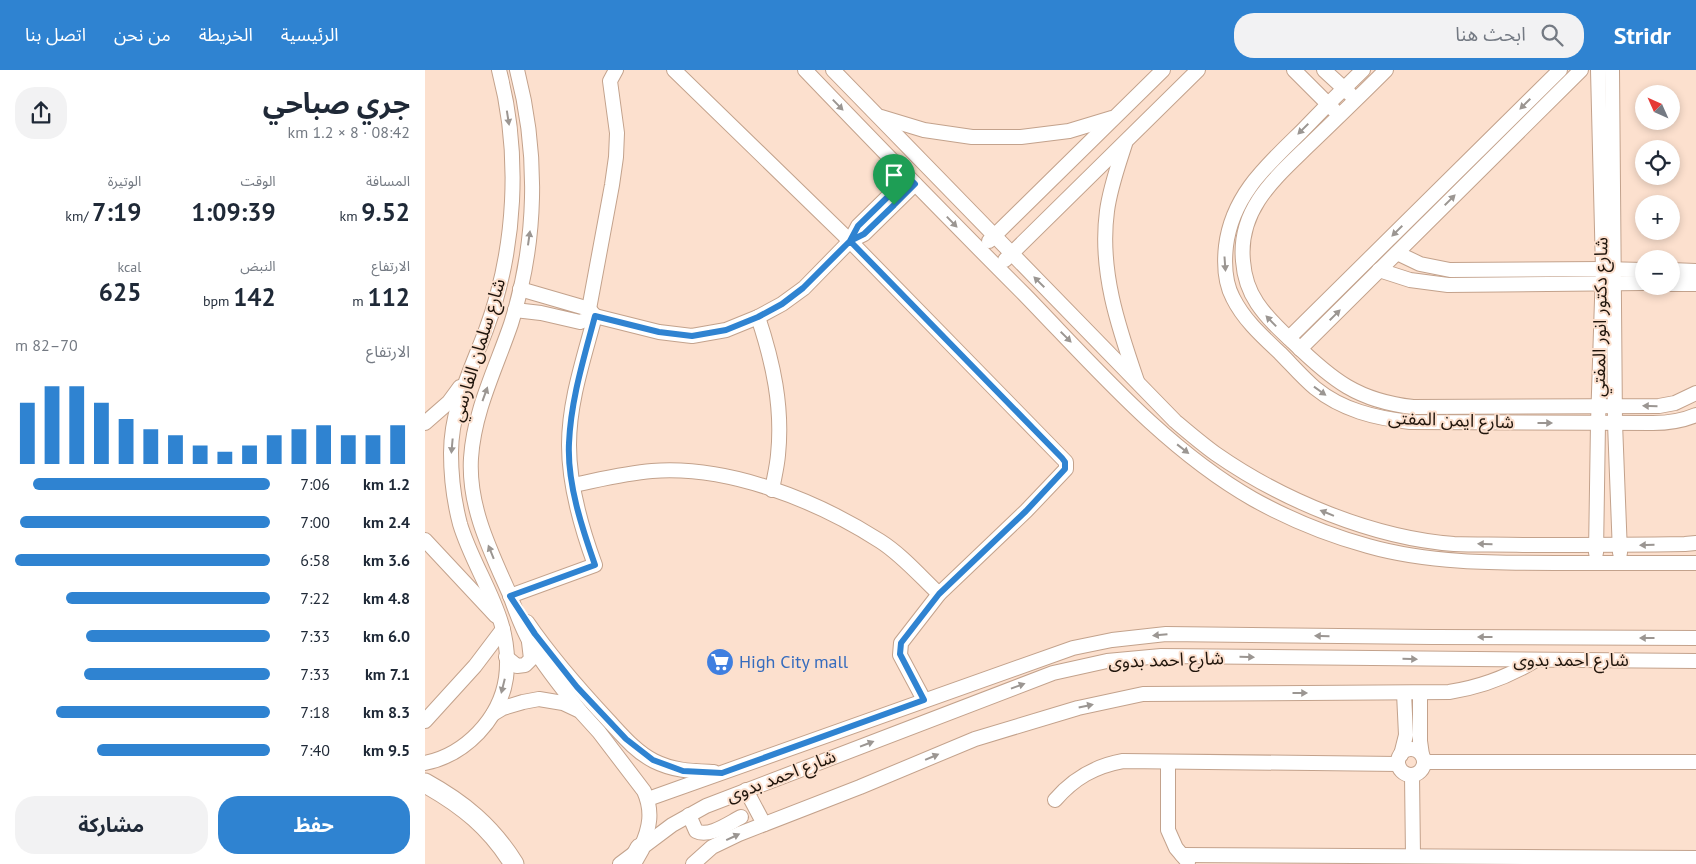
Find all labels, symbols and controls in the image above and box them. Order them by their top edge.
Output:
search box [1234,13,1584,58]
text: Stridr [1614,20,1671,51]
icon: search [1538,21,1566,49]
text: ابحث هنا [1455,22,1526,46]
text: اتصل بنا [25,23,86,46]
text: من نحن [114,23,171,46]
text: الخريطة [199,23,253,46]
text: الرئيسية [281,23,339,46]
text: جري صباحي [263,84,410,121]
north arrow [1635,85,1680,130]
map controls [1635,85,1680,295]
button: share [15,87,67,139]
one-way arrow [1520,98,1532,110]
one-way arrow [832,99,844,111]
one-way arrow [505,110,513,126]
text: 08:42 · 8 × 1.2 km [288,122,410,142]
one-way arrow [1297,123,1309,135]
button: locate [1635,140,1680,185]
pin [873,154,915,205]
icon: arrive [880,161,908,189]
text: الوتيرة [108,172,141,190]
text: الوقت [241,172,276,190]
text: المسافة [366,172,410,190]
one-way arrow [1444,194,1456,206]
button: + [1635,195,1680,240]
text: 7:19 [92,196,141,228]
text: 1:09:39 [191,196,276,228]
text: 9.52 [361,196,410,228]
text: /km [65,207,92,225]
text: km [339,207,361,225]
one-way arrow [946,215,958,227]
one-way arrow [1392,225,1404,237]
one-way arrow [525,230,533,246]
street label: شارع دكتور انور المفتي [1587,237,1615,397]
button: − [1635,250,1680,295]
text: النبض [240,257,276,275]
text: الارتفاع [372,257,410,275]
one-way arrow [1222,257,1230,273]
text: kcal [117,258,141,276]
street label: شارع سلمان الفارسي [445,275,513,425]
text: 625 [99,276,141,308]
one-way arrow [1033,276,1045,288]
text: 142 [233,281,276,313]
text: 112 [367,281,410,313]
text: bpm [203,292,233,310]
text: m [352,292,367,310]
one-way arrow [1328,309,1340,321]
one-way arrow [1265,315,1277,327]
one-way arrow [1060,331,1072,343]
text: 70–82 m [15,335,78,355]
text: الارتفاع [366,341,410,361]
one-way arrow [1313,385,1326,396]
one-way arrow [481,386,489,401]
one-way arrow [1642,402,1658,410]
street label: شارع ايمن المفتى [1387,406,1514,436]
one-way arrow [1537,419,1553,427]
one-way arrow [448,439,456,455]
one-way arrow [1176,444,1189,455]
text: 7:06 [300,474,330,494]
text: 1.2 km [363,474,410,494]
one-way arrow [1319,508,1334,516]
text: 7:00 [300,512,330,532]
text: 2.4 km [363,512,410,532]
one-way arrow [1477,540,1493,548]
one-way arrow [1639,541,1655,549]
one-way arrow [487,544,495,559]
text: 6:58 [300,550,330,570]
text: 3.6 km [363,550,410,570]
text: 7:22 [300,588,330,608]
text: 4.8 km [363,588,410,608]
text: 7:33 [300,626,330,646]
text: 6.0 km [363,626,410,646]
one-way arrow [1152,631,1168,639]
one-way arrow [1314,632,1330,640]
one-way arrow [1477,633,1493,641]
one-way arrow [1639,634,1655,642]
street label: شارع احمد بدوى [1108,646,1224,676]
supermarket icon: High City mall [705,647,735,677]
street label: شارع احمد بدوى [1513,648,1629,674]
place label: High City mall [739,650,849,673]
one-way arrow [1239,653,1255,661]
one-way arrow [1402,655,1418,663]
text: 7:33 [300,664,330,684]
text: 7.1 km [365,664,410,684]
one-way arrow [499,679,507,694]
one-way arrow [1011,682,1026,689]
one-way arrow [1292,689,1308,697]
text: 7:18 [300,702,330,722]
text: 8.3 km [363,702,410,722]
one-way arrow [1079,702,1094,710]
text: 7:40 [300,740,330,760]
text: 9.5 km [363,740,410,760]
one-way arrow [859,740,874,747]
street label: شارع احمد بدوى [723,744,840,810]
one-way arrow [925,753,939,761]
button: مشاركة [15,796,208,854]
button: حفظ [218,796,410,854]
one-way arrow [726,833,740,841]

